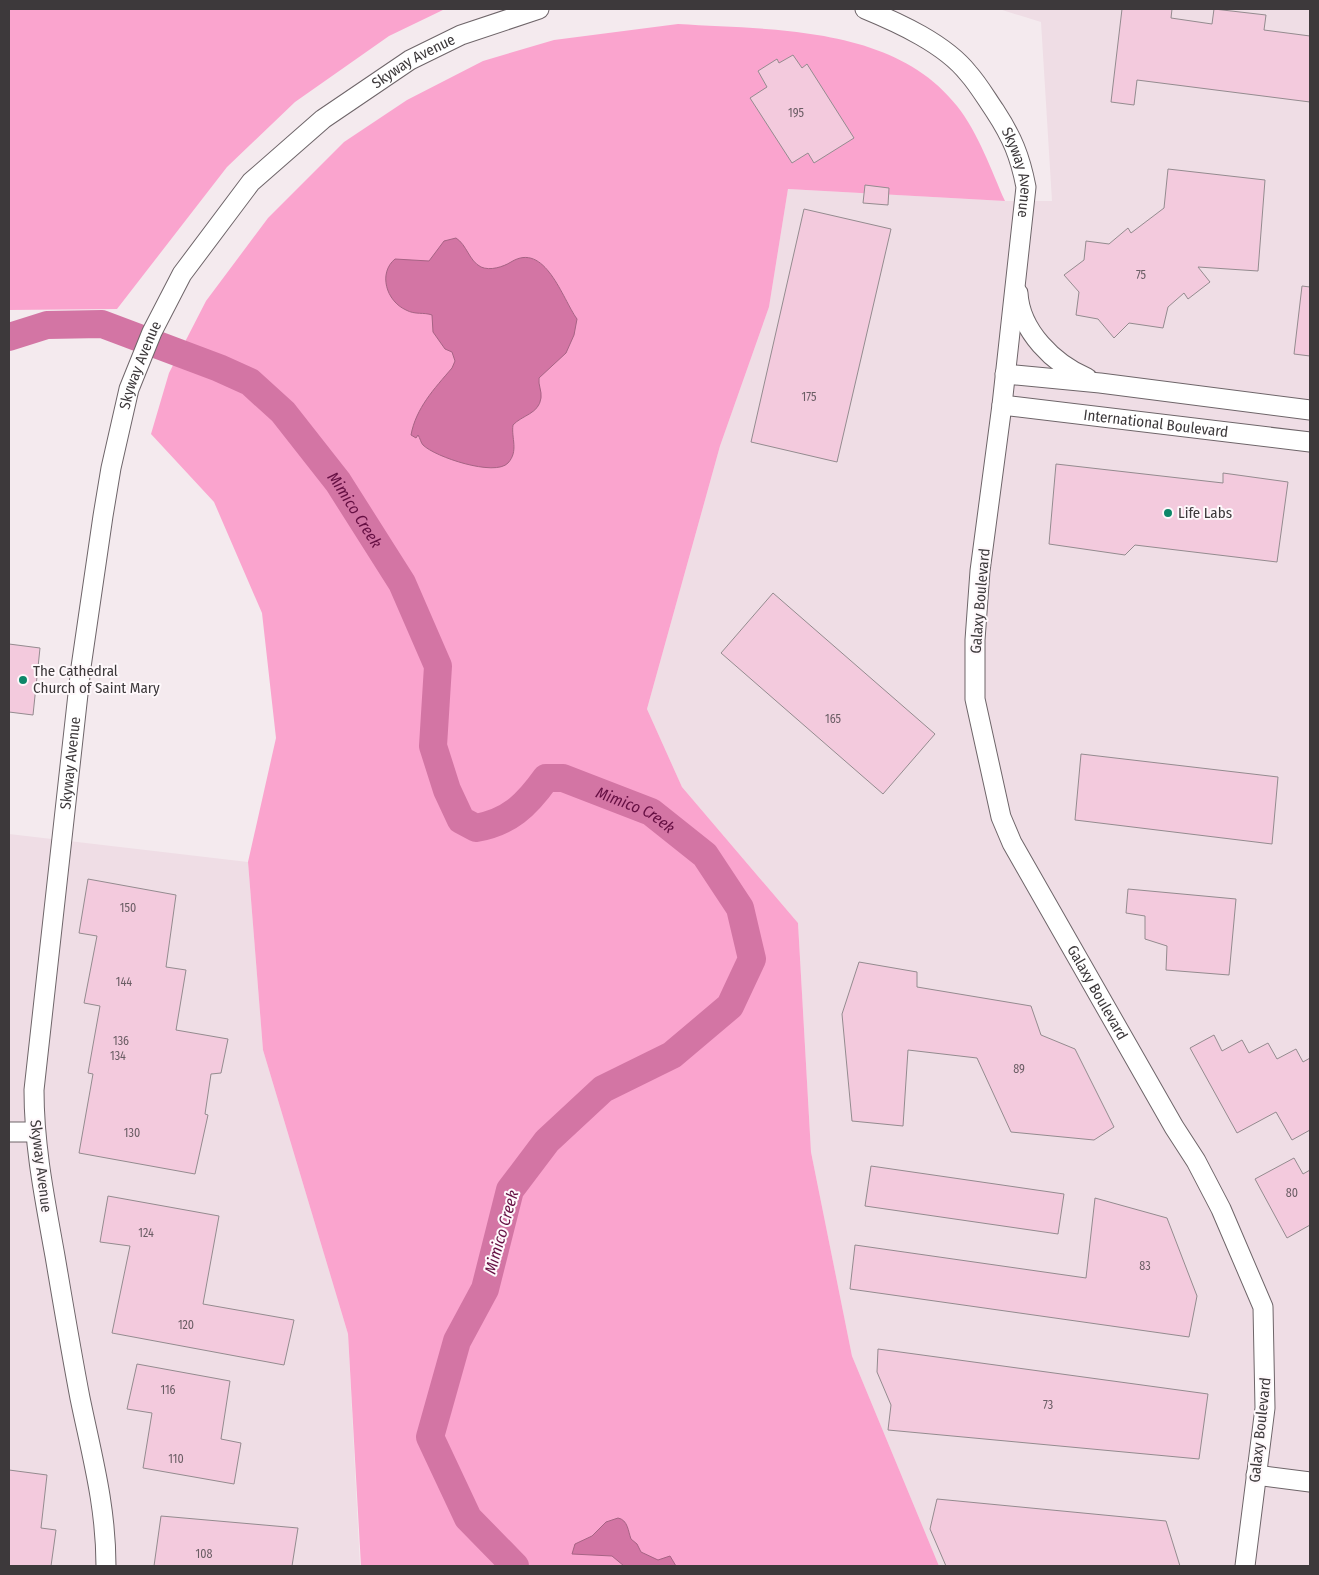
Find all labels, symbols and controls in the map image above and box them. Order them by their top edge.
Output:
street label: Skyway Avenue [368,30,458,92]
house number: 195 [788,106,804,120]
street label: Skyway Avenue [998,124,1035,219]
house number: 75 [1136,268,1147,282]
street label: Skyway Avenue [116,318,165,411]
house number: 175 [802,390,817,404]
street label: International Boulevard [1083,406,1229,441]
water label: Mimico Creek [324,468,386,551]
place label: Life Labs [1178,504,1232,522]
marker: Life Labs [1162,507,1174,519]
street label: Galaxy Boulevard [966,548,994,654]
place label: The Cathedral Church of Saint Mary [33,662,160,697]
marker: The Cathedral Church of Saint Mary [17,674,29,686]
house number: 165 [825,712,842,726]
street label: Skyway Avenue [56,716,84,810]
water label: Mimico Creek [593,783,679,837]
house number: 150 [120,901,136,915]
street label: Galaxy Boulevard [1063,942,1131,1043]
house number: 144 [116,975,132,989]
house number: 136 [113,1034,129,1048]
house number: 134 [110,1049,126,1063]
house number: 89 [1013,1062,1025,1076]
street label: Skyway Avenue [26,1119,56,1213]
house number: 130 [124,1126,140,1140]
house number: 80 [1286,1186,1298,1200]
water label: Mimico Creek [480,1188,523,1276]
house number: 124 [138,1226,154,1240]
house number: 83 [1139,1259,1151,1273]
house number: 120 [178,1318,194,1332]
street label: Galaxy Boulevard [1246,1377,1274,1483]
house number: 116 [160,1383,176,1397]
house number: 73 [1043,1398,1053,1412]
house number: 110 [168,1452,184,1466]
house number: 108 [196,1547,212,1561]

